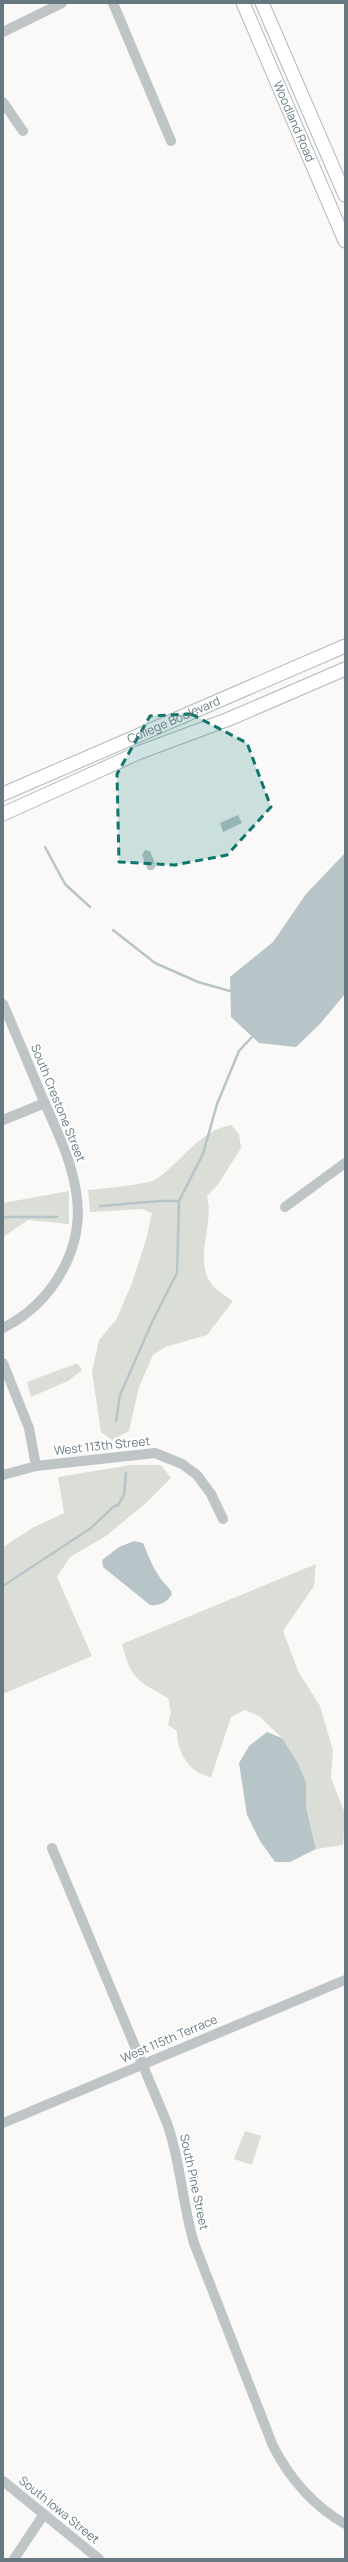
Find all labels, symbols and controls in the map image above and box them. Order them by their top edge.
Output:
street label: Woodland Road [269,78,319,164]
street label: College Boulevard [124,692,223,747]
street label: South Crestone Street [27,1041,90,1164]
street label: West 113th Street [53,1432,151,1459]
street label: West 115th Terrace [118,2011,220,2067]
street label: South Pine Street [176,2132,213,2232]
street label: South Iowa Street [16,2472,103,2547]

